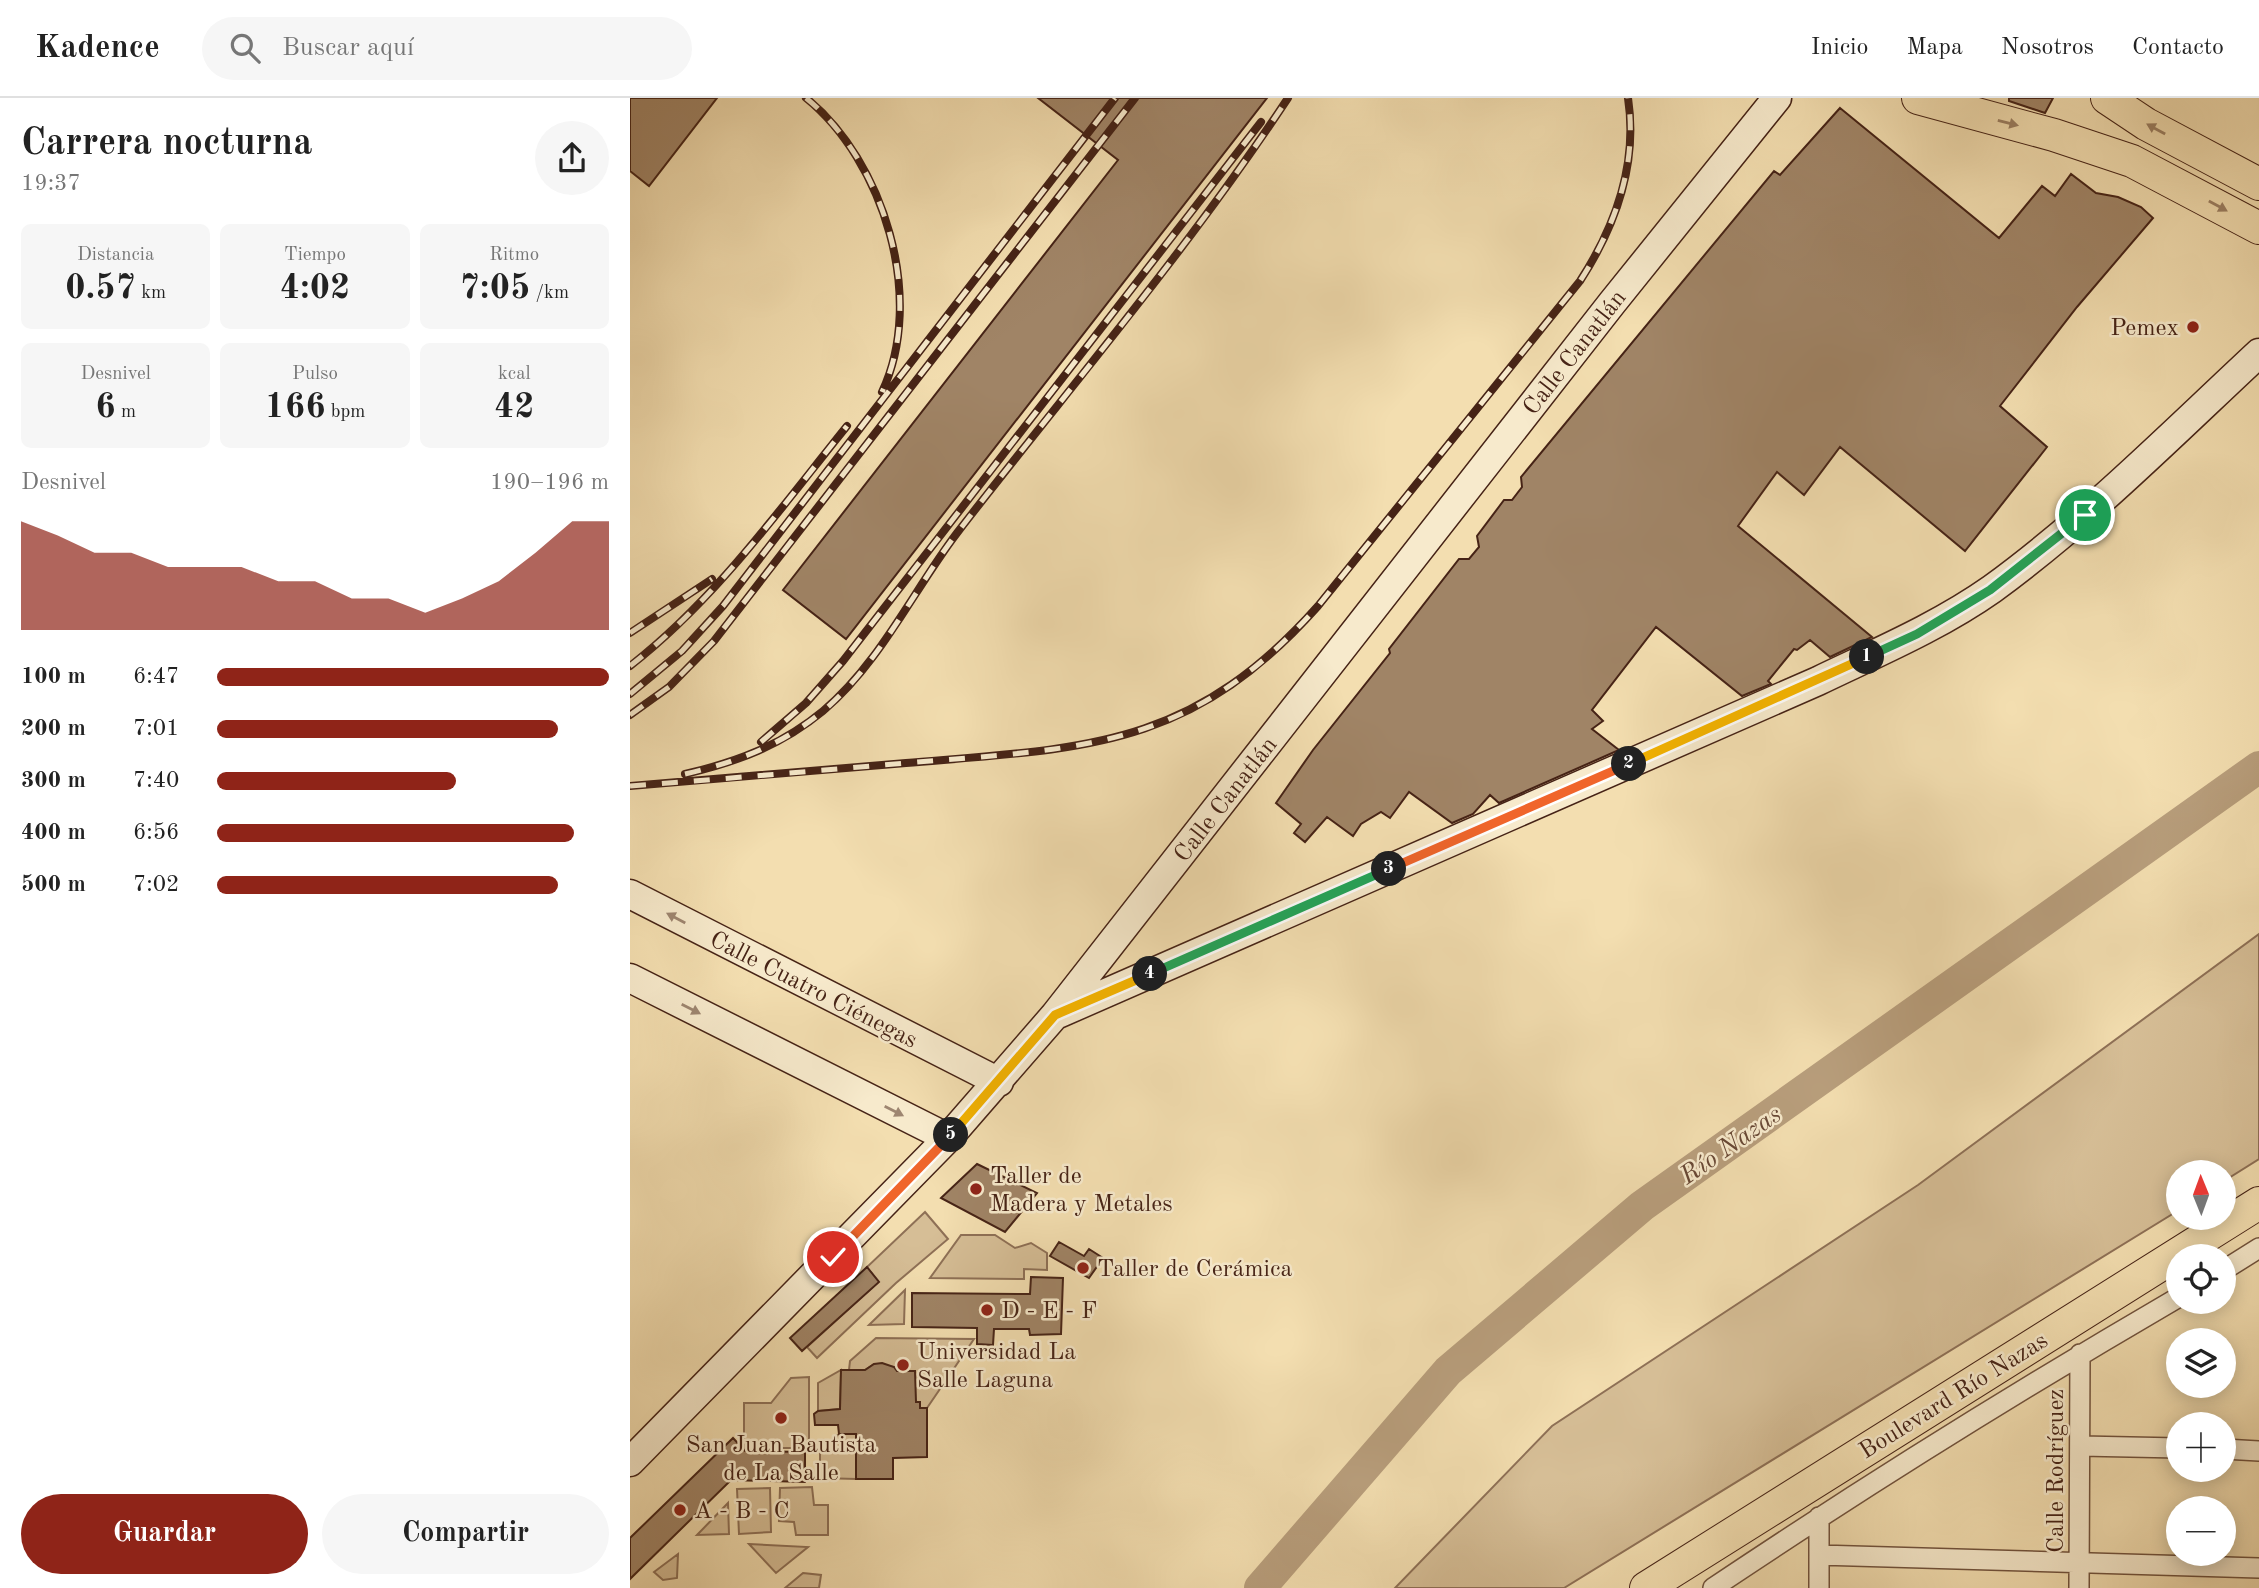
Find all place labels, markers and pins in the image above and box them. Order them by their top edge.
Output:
place label: Pemex [2110,317,2179,341]
marker: Pemex [2185,319,2201,335]
pin [2055,485,2115,545]
pin: 1 [1850,640,1884,674]
pin: 2 [1612,746,1646,782]
pin: 3 [1372,852,1406,886]
pin: 4 [1133,956,1168,992]
pin: 5 [934,1118,968,1152]
place label: Taller de Madera y Metales [990,1165,1173,1217]
marker: Taller de Madera y Metales [968,1181,984,1197]
pin [803,1227,863,1287]
place label: Taller de Cerámica [1097,1258,1292,1282]
marker: Taller de Cerámica [1075,1260,1091,1276]
place label: D - E - F [1001,1300,1097,1324]
marker: D - E - F [979,1302,995,1318]
place label: Universidad La Salle Laguna [917,1341,1076,1393]
marker: Universidad La Salle Laguna [895,1357,911,1373]
marker: San Juan Bautista de La Salle [773,1410,789,1426]
place label: San Juan Bautista de La Salle [686,1434,876,1486]
place label: A - B - C [694,1500,790,1524]
marker: A - B - C [672,1502,688,1518]

